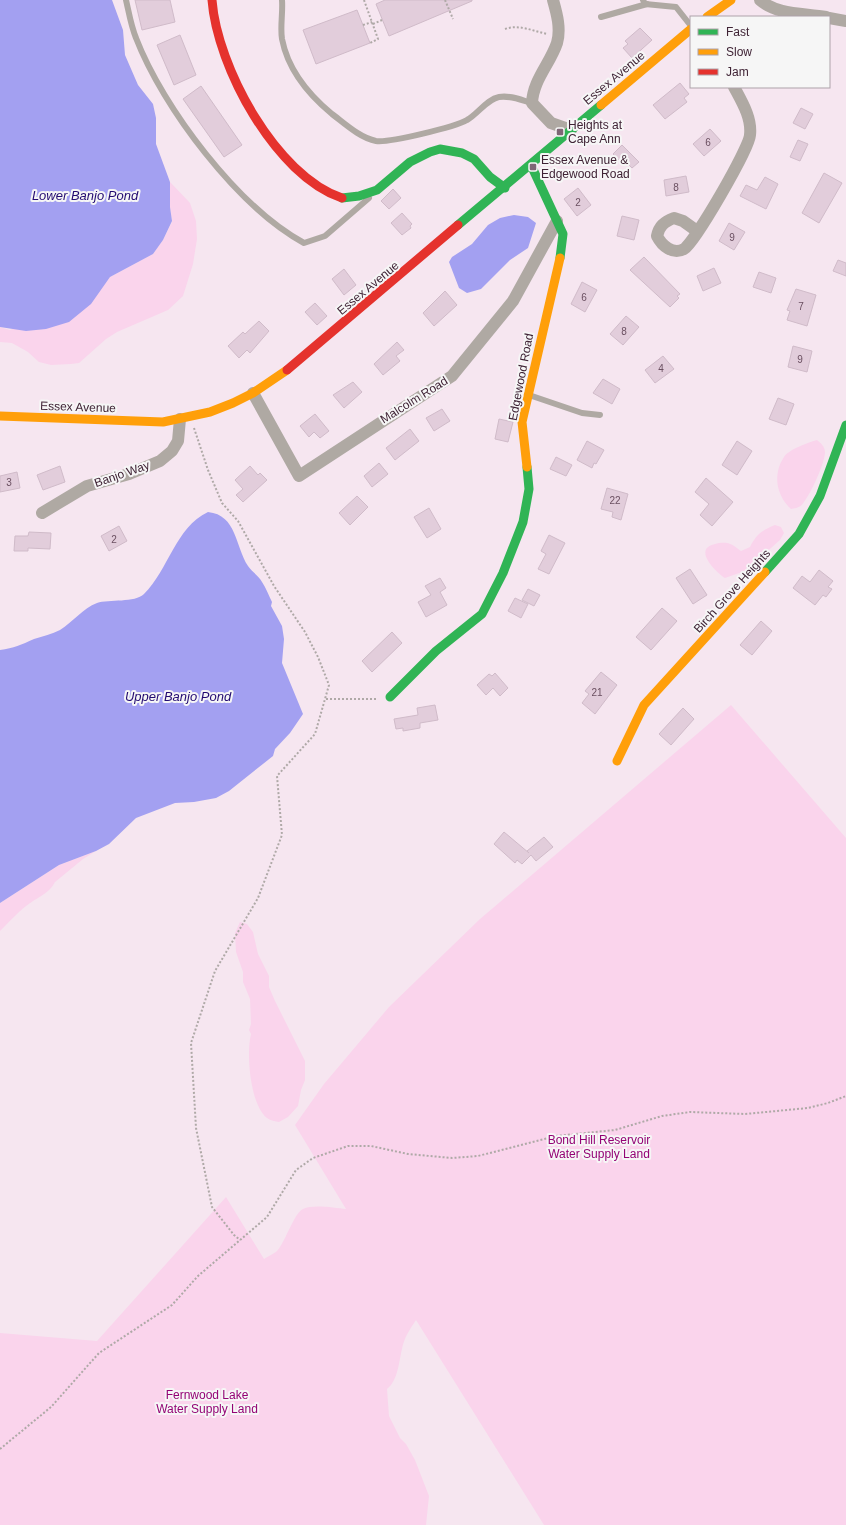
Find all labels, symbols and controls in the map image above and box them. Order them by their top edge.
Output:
legend [690,16,830,88]
text: Fast [726,25,750,39]
text: Slow [726,45,752,59]
street label: Essex Avenue [580,48,648,108]
text: Jam [726,65,749,79]
place label: Heights at Cape Ann [568,118,623,146]
marker: Heights at Cape Ann [555,127,565,137]
house number: 6 [705,137,711,148]
place label: Essex Avenue & Edgewood Road [541,153,630,181]
marker: Essex Avenue & Edgewood Road [528,162,538,172]
house number: 8 [673,182,679,193]
water label: Lower Banjo Pond [32,188,139,203]
house number: 2 [575,197,581,208]
house number: 9 [729,232,735,243]
street label: Essex Avenue [334,258,402,318]
house number: 6 [581,292,587,303]
house number: 7 [798,301,804,312]
house number: 8 [621,326,627,337]
street label: Edgewood Road [506,332,536,422]
house number: 9 [797,354,803,365]
house number: 4 [658,363,664,374]
street label: Malcolm Road [378,374,450,426]
street label: Essex Avenue [40,399,116,415]
street label: Banjo Way [92,458,152,490]
house number: 3 [6,477,12,488]
house number: 22 [609,495,621,506]
house number: 2 [111,534,117,545]
street label: Birch Grove Heights [691,546,773,636]
house number: 21 [591,687,603,698]
water label: Upper Banjo Pond [125,689,232,704]
park label: Bond Hill Reservoir Water Supply Land [548,1133,650,1161]
park label: Fernwood Lake Water Supply Land [156,1388,258,1416]

